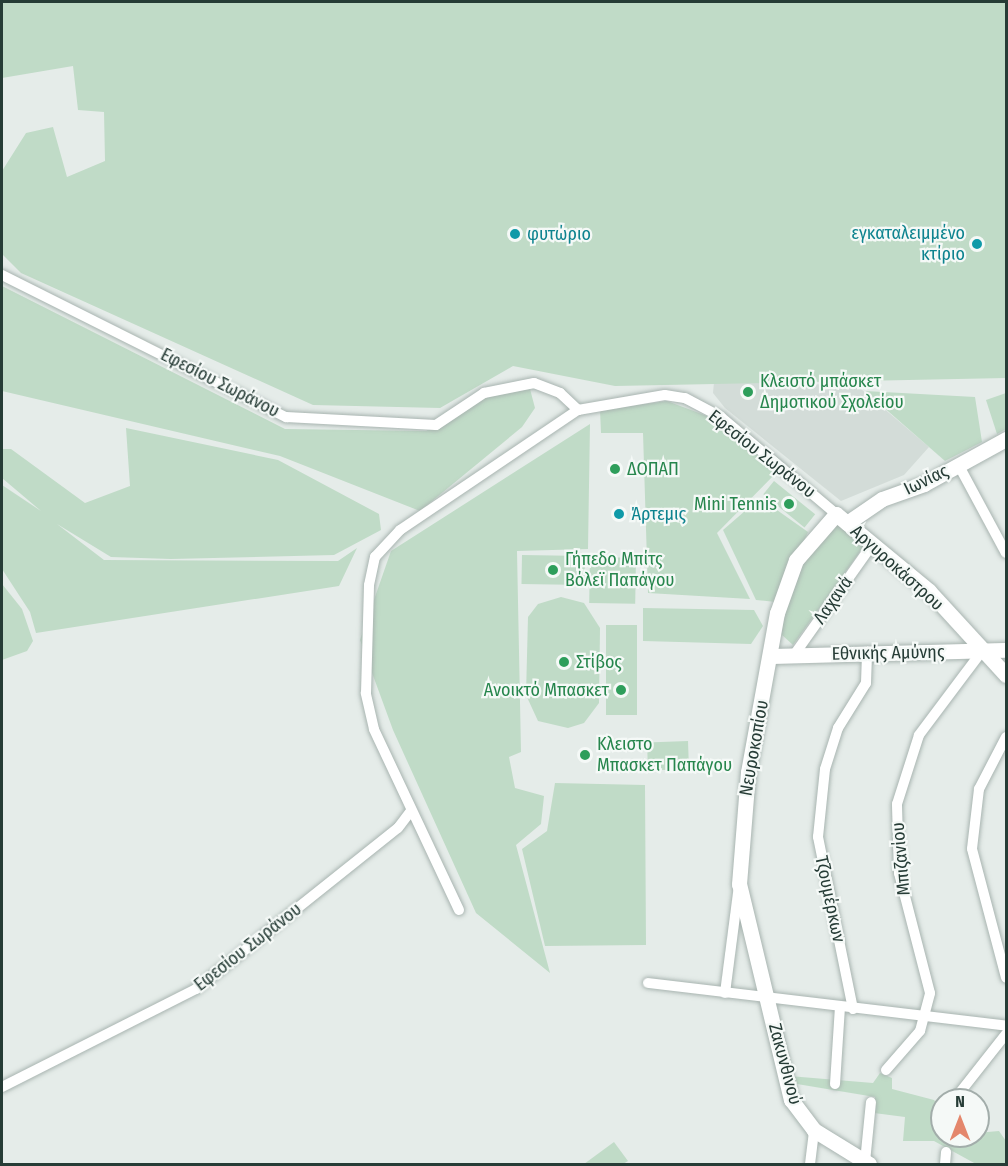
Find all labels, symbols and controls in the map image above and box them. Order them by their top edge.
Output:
place label: φυτώριο [527,223,591,245]
place label: εγκαταλειμμένο κτίριο [851,223,965,266]
marker: φυτώριο [508,227,522,241]
marker: εγκαταλειμμένο κτίριο [970,237,984,251]
street label: Εφεσίου Σωράνου [157,344,283,422]
place label: Κλειστό μπάσκετ Δημοτικού Σχολείου [760,371,904,413]
marker: Κλειστό μπάσκετ Δημοτικού Σχολείου [741,385,755,399]
street label: Εφεσίου Σωράνου [704,405,820,503]
place label: ΔΟΠΑΠ [627,458,679,480]
street label: Ιωνίας [900,460,952,500]
marker: ΔΟΠΑΠ [608,462,622,476]
place label: Mini Tennis [694,493,777,515]
marker: Mini Tennis [782,497,796,511]
place label: Άρτεμις [631,503,686,525]
marker: Άρτεμις [612,507,626,521]
street label: Αργυροκάστρου [846,521,948,615]
place label: Γήπεδο Μπίτς Βόλεϊ Παπάγου [565,549,675,592]
marker: Γήπεδο Μπίτς Βόλεϊ Παπάγου [546,563,560,577]
street label: Λαχανά [809,572,857,628]
street label: Εθνικής Αμύνης [831,641,945,665]
place label: Στίβος [576,651,622,673]
marker: Στίβος [557,655,571,669]
place label: Ανοικτό Μπασκετ [484,679,609,701]
marker: Ανοικτό Μπασκετ [614,683,628,697]
street label: Νευροκοπίου [735,698,773,798]
place label: Κλειστο Μπασκετ Παπάγου [597,734,732,777]
marker: Κλειστο Μπασκετ Παπάγου [578,748,592,762]
street label: Μπιζανίου [887,821,915,897]
street label: Τζουμέρκων [810,854,850,944]
street label: Εφεσίου Σωράνου [190,898,306,996]
street label: Ζακυνθινού [764,1021,806,1107]
north arrow [930,1088,990,1148]
text: N [955,1092,965,1111]

